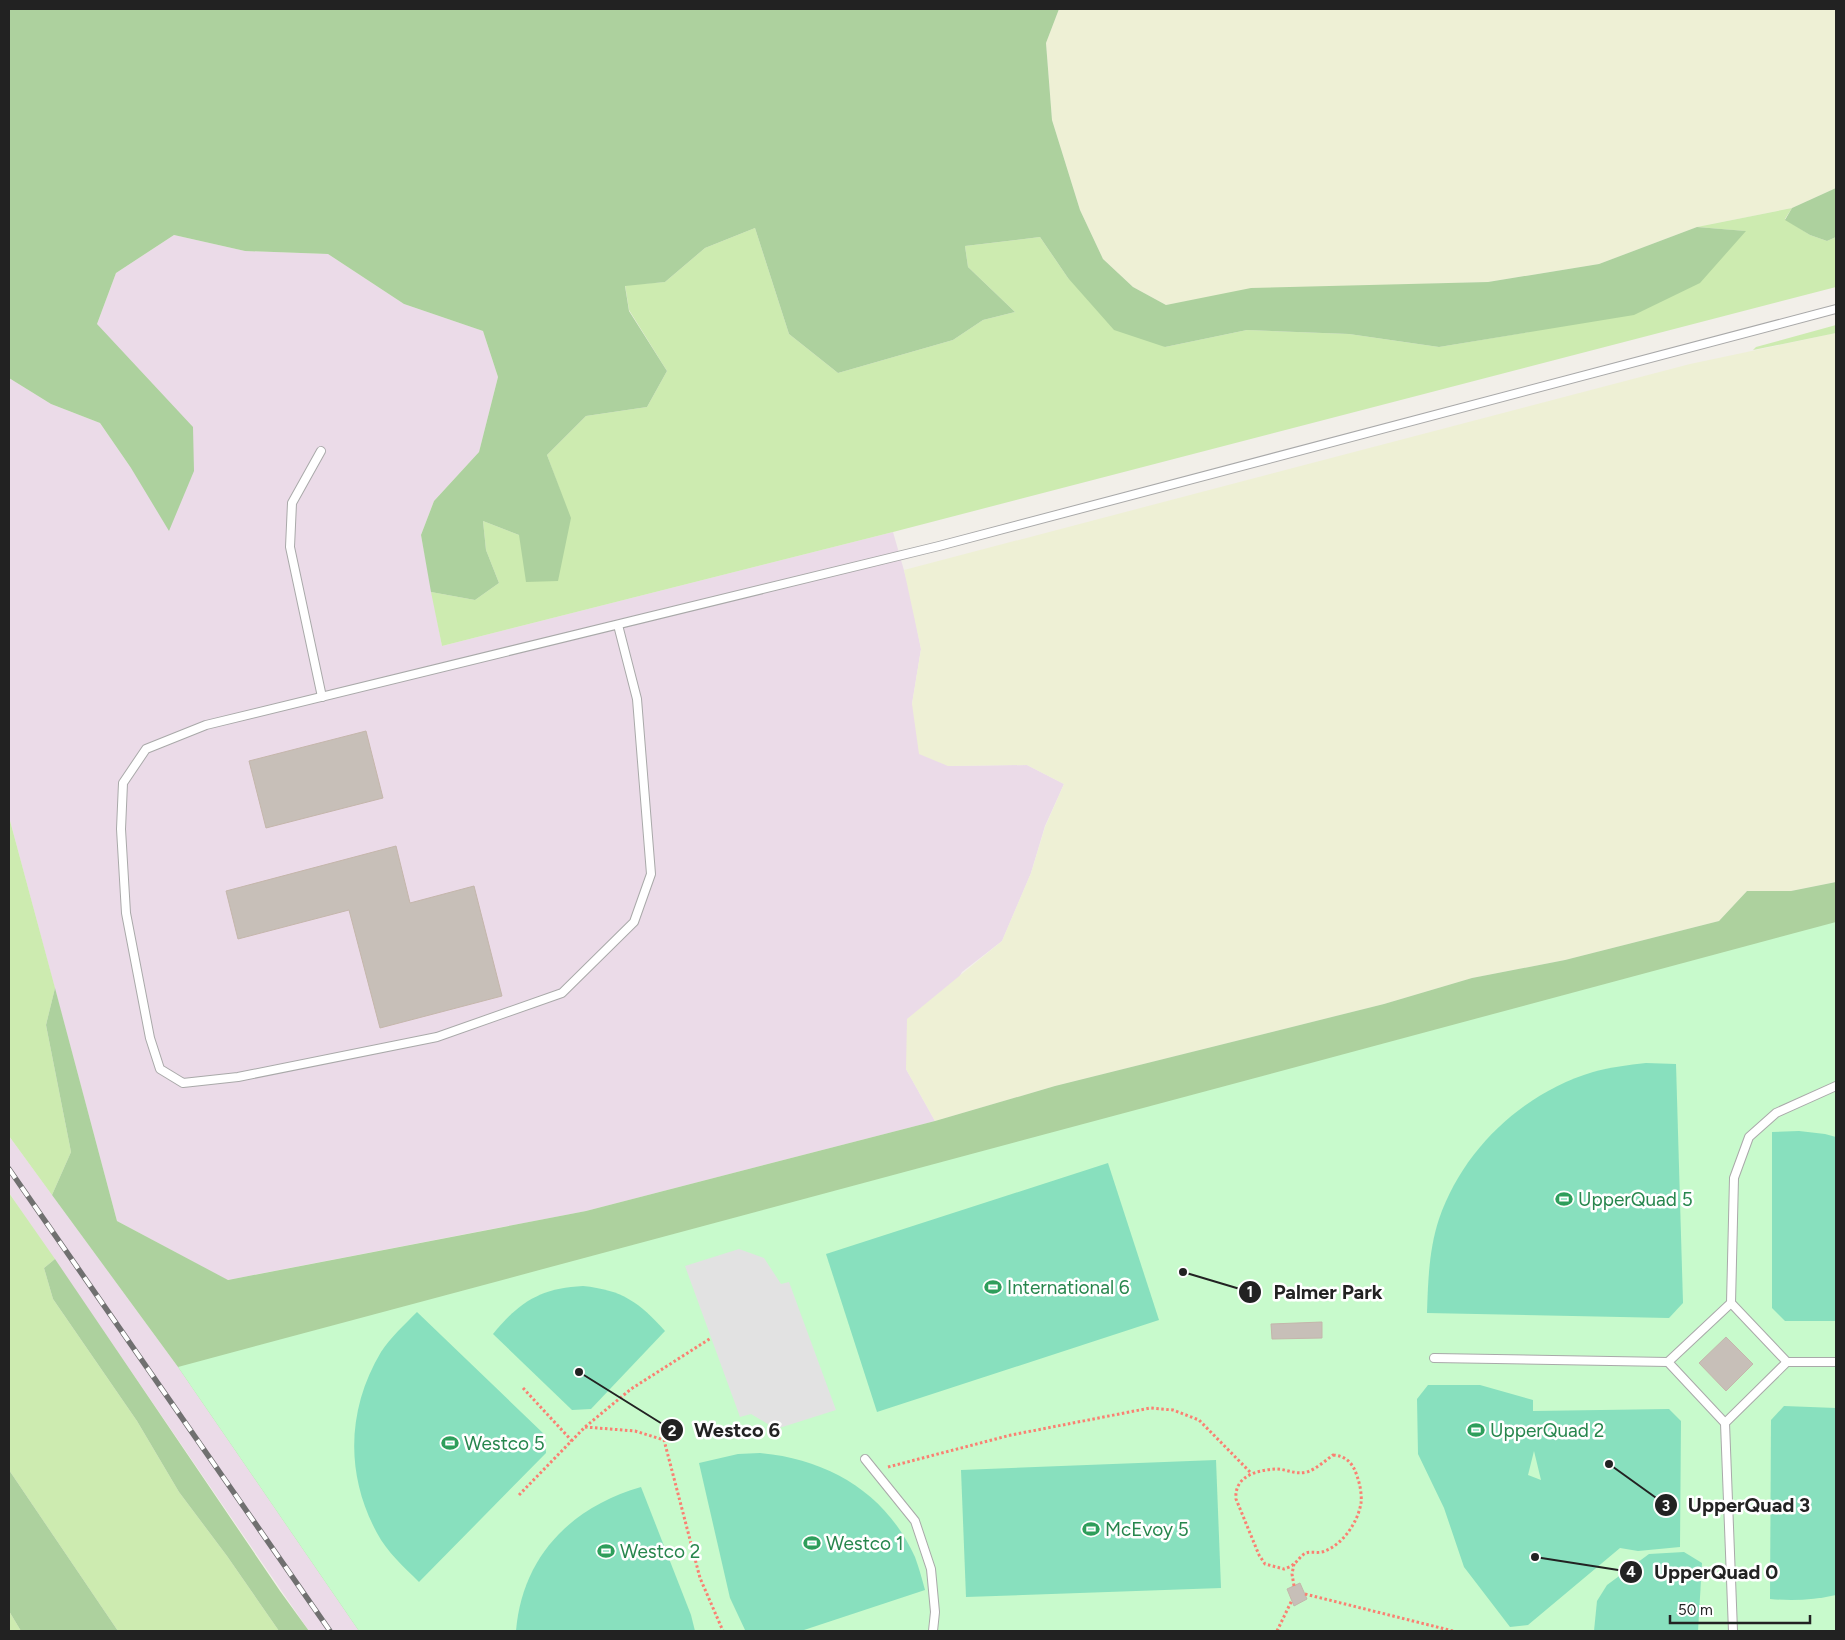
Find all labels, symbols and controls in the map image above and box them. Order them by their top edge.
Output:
place label: UpperQuad 5 [1578,1188,1693,1211]
sports icon: UpperQuad 5 [1554,1189,1574,1209]
callout: Palmer Park [1238,1274,1392,1309]
place label: International 6 [1007,1276,1130,1299]
sports icon: International 6 [983,1277,1003,1297]
text: Palmer Park [1273,1280,1383,1304]
text: 1 [1247,1283,1253,1301]
callout: Westco 6 [659,1413,790,1448]
text: Westco 6 [694,1418,780,1442]
place label: UpperQuad 2 [1490,1419,1604,1442]
sports icon: UpperQuad 2 [1466,1420,1486,1440]
text: 2 [668,1422,677,1440]
place label: Westco 5 [464,1432,545,1455]
sports icon: Westco 5 [440,1433,460,1453]
callout: UpperQuad 3 [1653,1488,1820,1523]
text: UpperQuad 3 [1688,1493,1810,1517]
text: 3 [1662,1497,1670,1515]
place label: McEvoy 5 [1105,1518,1189,1541]
sports icon: McEvoy 5 [1081,1519,1101,1539]
place label: Westco 1 [826,1532,904,1555]
sports icon: Westco 1 [802,1533,822,1553]
place label: Westco 2 [620,1540,700,1563]
sports icon: Westco 2 [596,1541,616,1561]
callout: UpperQuad 0 [1619,1554,1788,1589]
text: UpperQuad 0 [1654,1560,1778,1584]
text: 4 [1626,1563,1636,1581]
scale bar [1670,1592,1810,1624]
text: 50 m [1678,1601,1713,1619]

